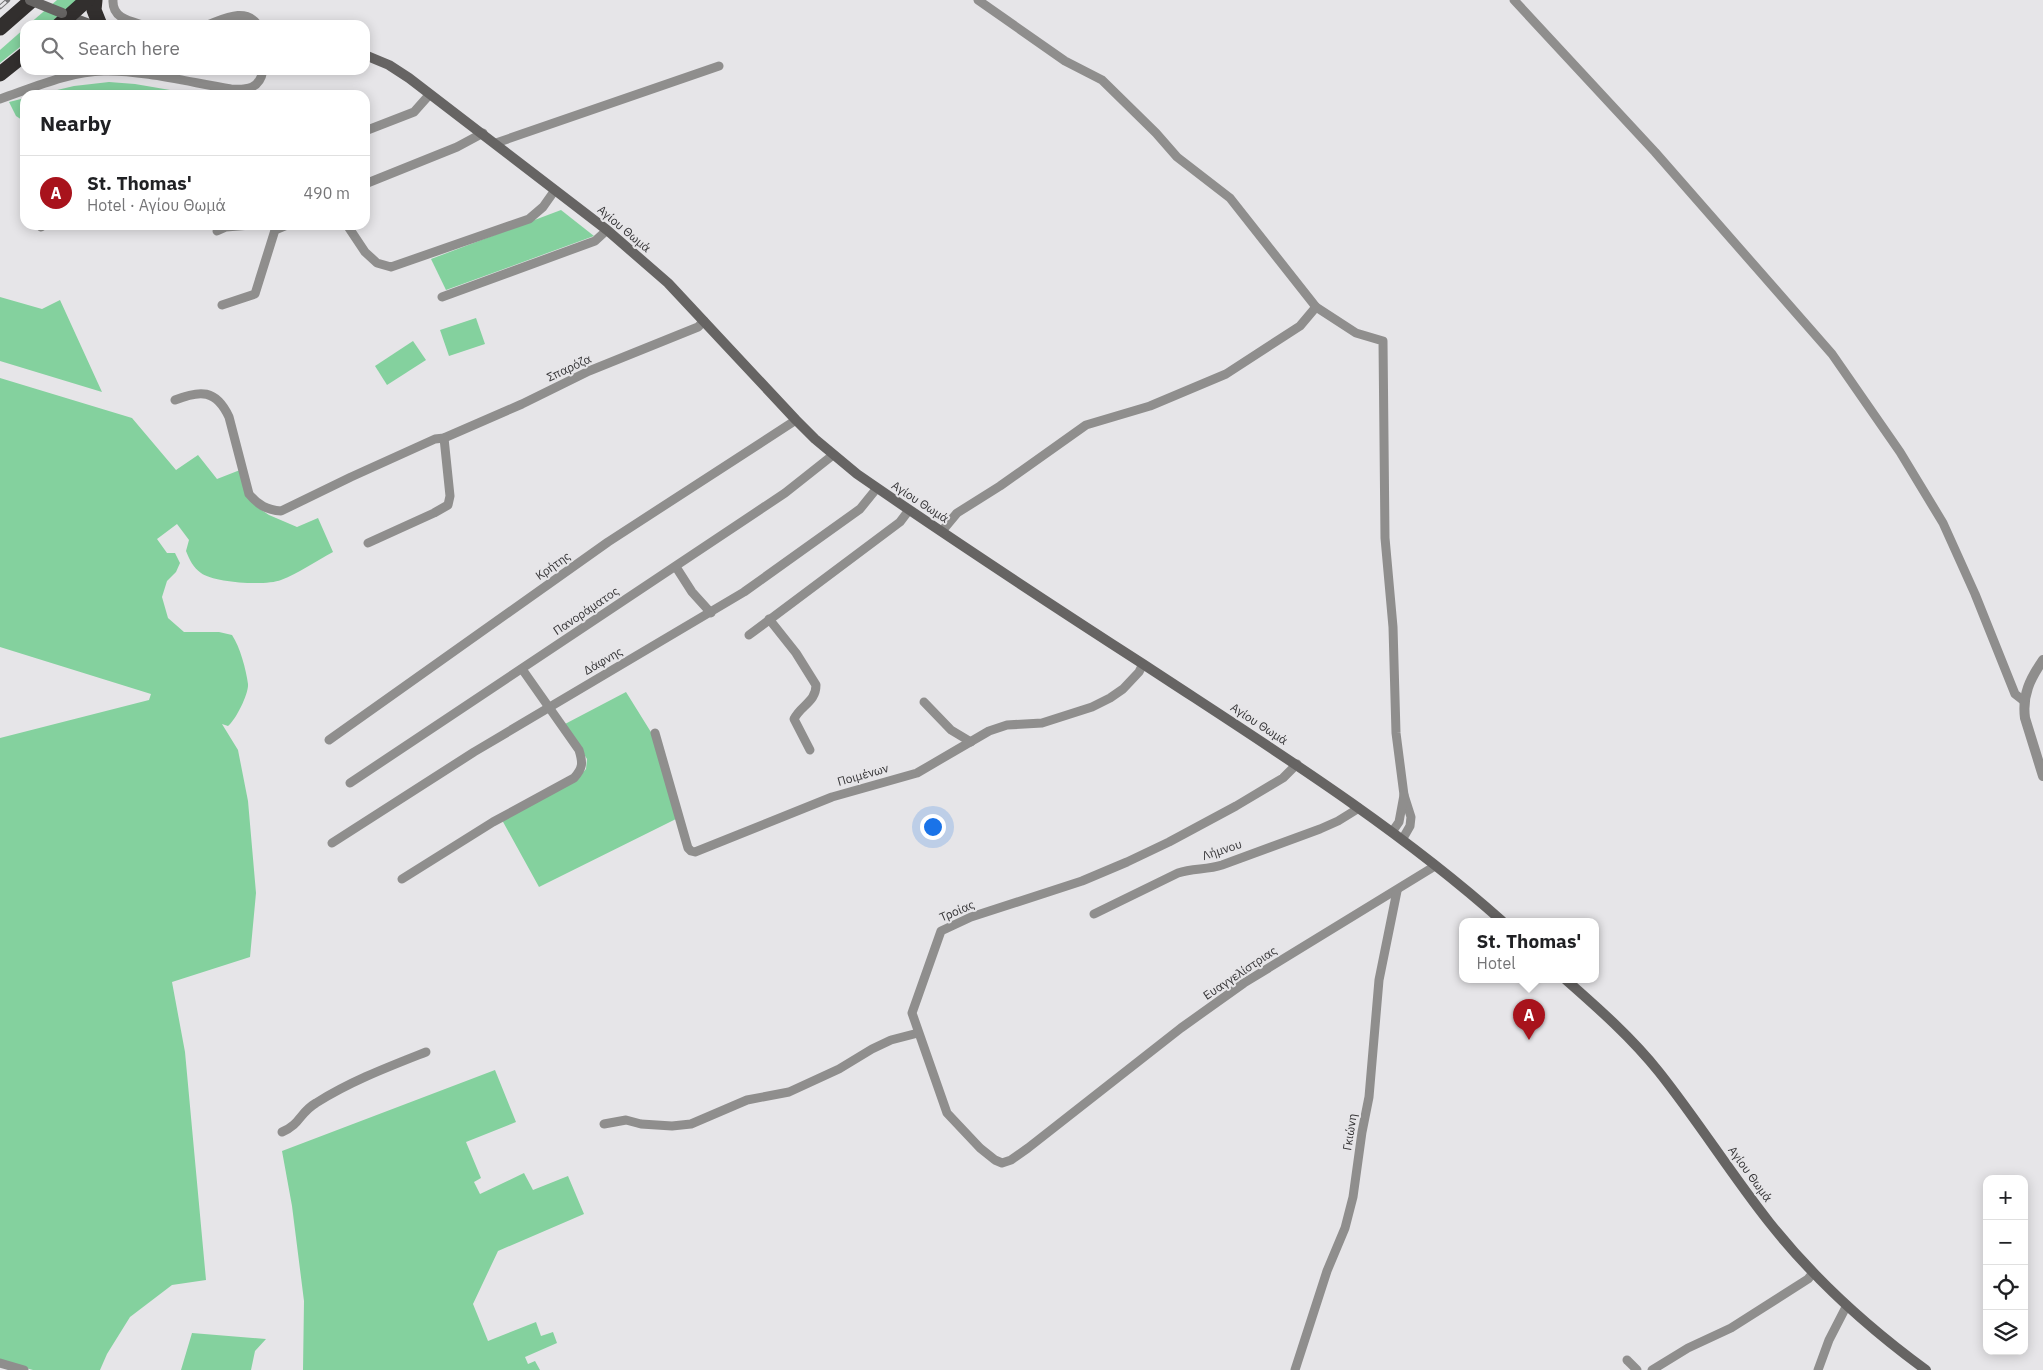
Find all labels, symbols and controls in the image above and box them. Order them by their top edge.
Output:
search box [20,20,370,75]
icon: search [38,34,66,62]
text: Search here [78,36,180,60]
text: Nearby [40,109,111,137]
text: St. Thomas' [87,171,192,195]
text: A [51,183,61,203]
text: 490 m [303,183,350,203]
text: Hotel · Αγίου Θωμά [87,195,226,215]
street label: Αγίου Θωμά [594,202,654,256]
street label: Σπαρόζα [544,351,594,384]
street label: Αγίου Θωμά [889,478,952,526]
street label: Κρήτης [532,548,573,583]
street label: Πανοράματος [550,583,622,638]
street label: Δάφνης [580,643,625,678]
street label: Αγίου Θωμά [1228,700,1291,748]
street label: Ποιμένων [835,760,890,789]
your location [920,814,946,840]
street label: Λήμνου [1200,836,1244,863]
street label: Τροίας [937,896,977,925]
popup [1459,918,1599,983]
text: St. Thomas' [1477,929,1581,953]
street label: Ευαγγελίστριας [1200,942,1280,1003]
text: Hotel [1477,953,1516,973]
pin: A [1513,999,1545,1040]
street label: Γκιώνη [1339,1112,1360,1151]
street label: Αγίου Θωμά [1725,1143,1776,1205]
map controls [1983,1175,2028,1355]
button: + [1983,1175,2028,1220]
button: − [1983,1220,2028,1265]
button: locate [1983,1265,2028,1310]
button: layers [1983,1310,2028,1355]

